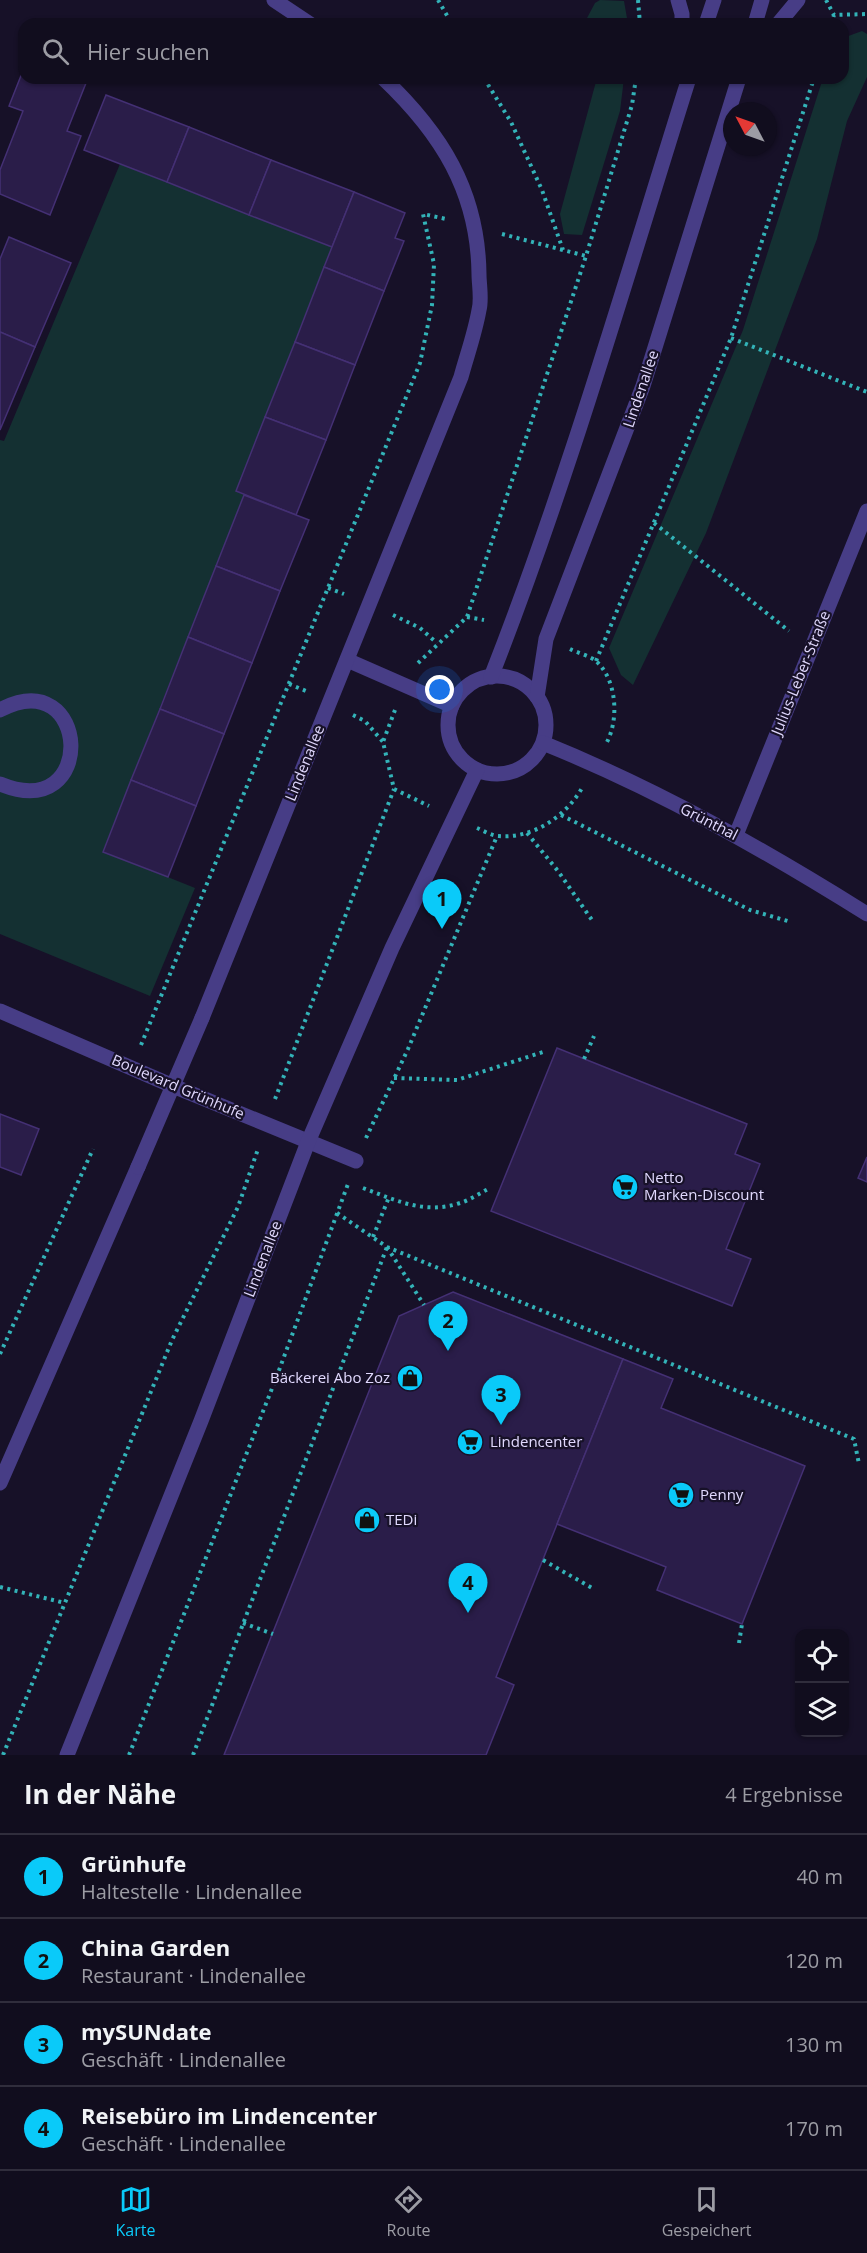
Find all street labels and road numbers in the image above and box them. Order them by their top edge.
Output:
street label: Lindenallee [618,347,663,430]
street label: Julius-Leber-Straße [765,607,834,740]
street label: Lindenallee [280,722,328,804]
street label: Grünthal [677,798,742,844]
street label: Boulevard Grünhufe [109,1049,248,1123]
street label: Lindenallee [238,1218,286,1300]

